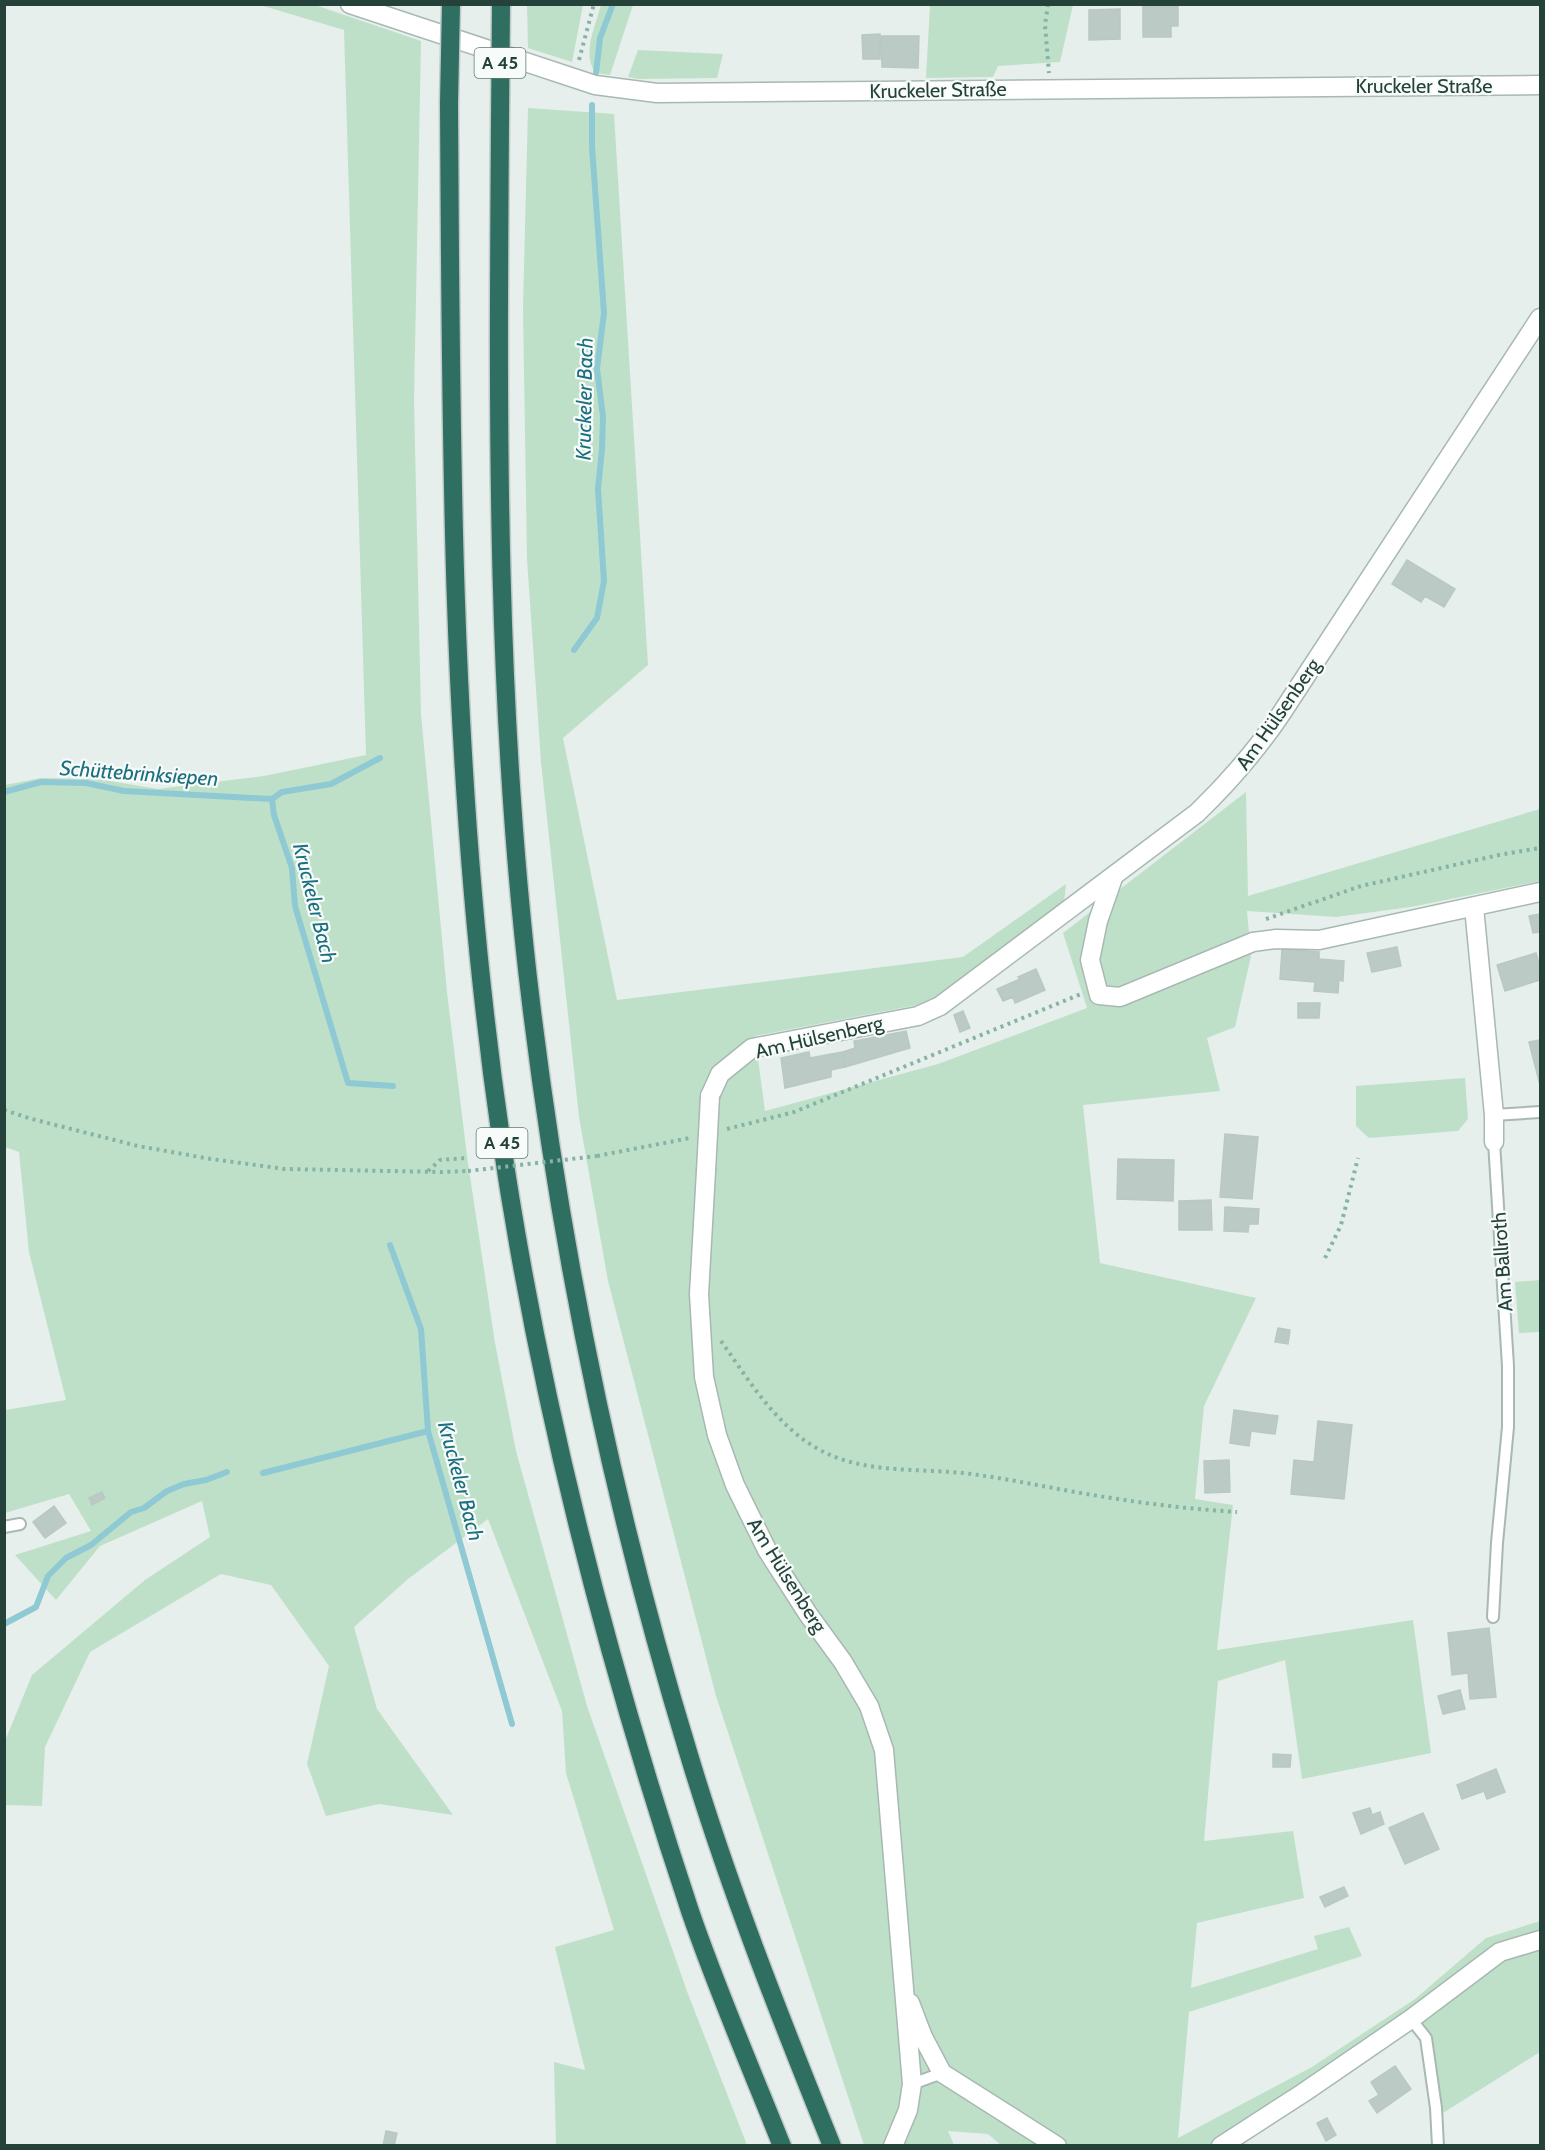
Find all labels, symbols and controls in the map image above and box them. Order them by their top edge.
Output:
road number: A 45 [474,48,526,78]
street label: Kruckeler Straße [1355,74,1493,98]
street label: Kruckeler Straße [869,77,1007,103]
water label: Kruckeler Bach [570,337,598,461]
street label: Am Hülsenberg [1231,653,1326,774]
water label: Schüttebrinksiepen [59,755,219,791]
water label: Kruckeler Bach [288,840,342,966]
street label: Am Hülsenberg [753,1010,886,1063]
road number: A 45 [476,1128,528,1158]
street label: Am Ballroth [1487,1211,1517,1313]
water label: Kruckeler Bach [433,1418,489,1544]
street label: Am Hülsenberg [742,1513,832,1638]

